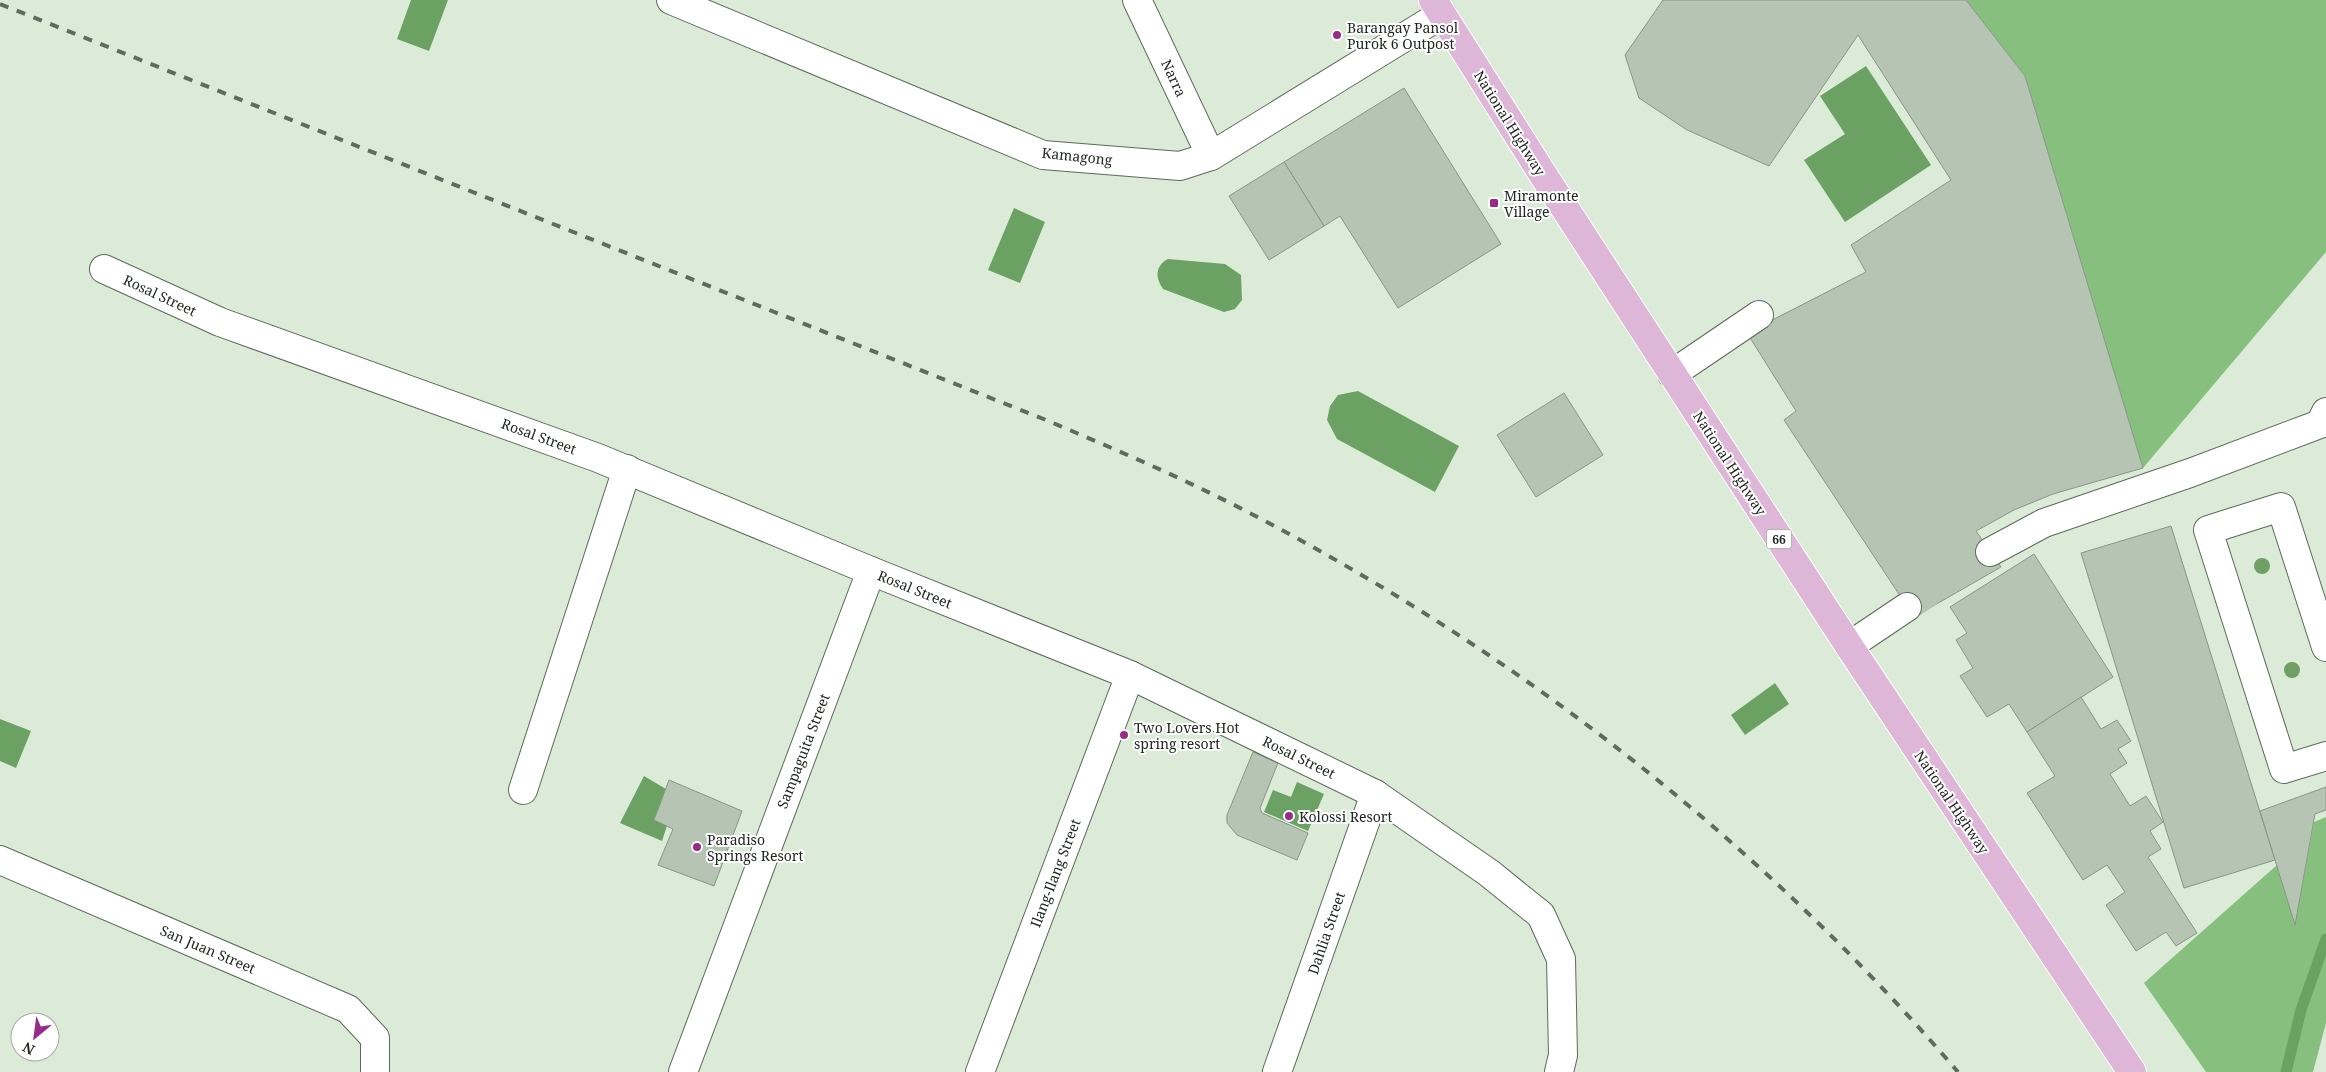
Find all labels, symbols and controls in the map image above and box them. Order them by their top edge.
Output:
place label: Barangay Pansol Purok 6 Outpost [1347,18,1459,53]
marker: Barangay Pansol Purok 6 Outpost [1331,29,1343,41]
street label: Narra [1157,56,1191,100]
street label: National Highway [1470,67,1550,179]
street label: Kamagong [1041,143,1114,169]
place label: Miramonte Village [1504,186,1579,221]
marker: Miramonte Village [1488,197,1500,209]
street label: Rosal Street [120,270,200,320]
street label: National Highway [1689,407,1771,519]
street label: Rosal Street [499,414,579,458]
road number: 66 [1766,530,1792,548]
street label: Rosal Street [875,565,955,613]
street label: Sampaguita Street [772,691,834,811]
place label: Two Lovers Hot spring resort [1134,718,1239,753]
marker: Two Lovers Hot spring resort [1118,729,1130,741]
street label: Rosal Street [1260,731,1338,783]
street label: National Highway [1910,747,1994,857]
place label: Kolossi Resort [1299,807,1392,826]
marker: Kolossi Resort [1283,810,1295,822]
street label: Ilang-Ilang Street [1026,816,1084,930]
place label: Paradiso Springs Resort [707,830,803,865]
marker: Paradiso Springs Resort [691,841,703,853]
street label: Dahlia Street [1303,889,1349,977]
street label: San Juan Street [158,920,259,978]
north arrow [10,1012,60,1062]
text: N [19,1038,38,1060]

